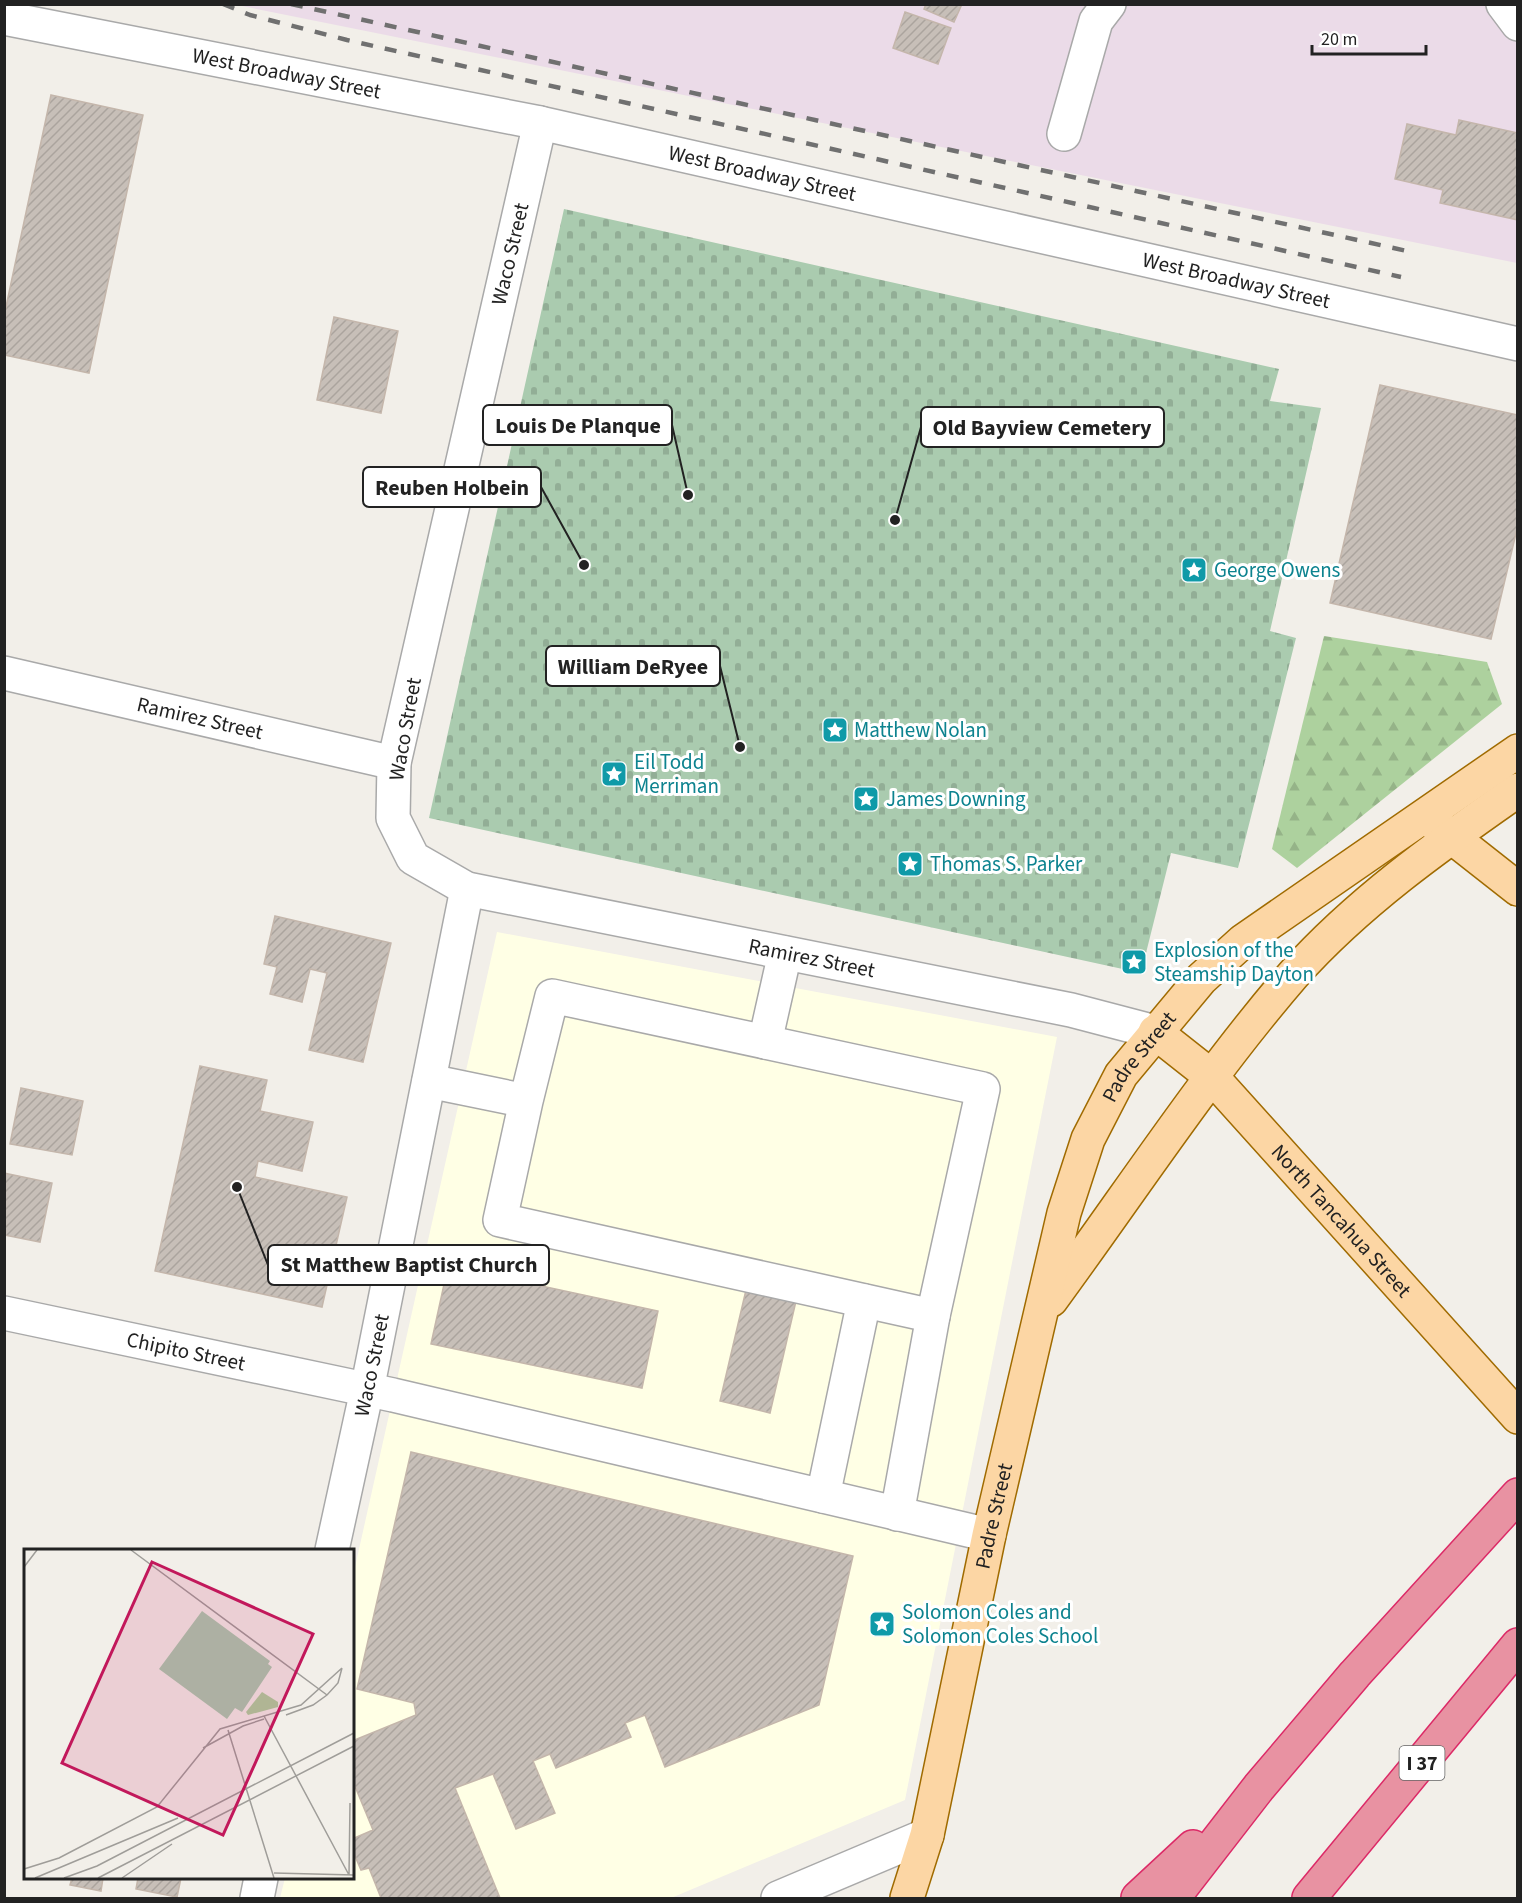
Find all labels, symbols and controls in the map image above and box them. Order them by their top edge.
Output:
scale bar [1312,18,1426,56]
text: 20 m [1321,27,1357,52]
street label: West Broadway Street [190,40,384,107]
street label: West Broadway Street [665,137,859,209]
street label: Waco Street [484,200,536,308]
street label: West Broadway Street [1140,245,1333,316]
callout: Louis De Planque [483,405,672,445]
callout: Old Bayview Cemetery [921,407,1164,447]
text: Louis De Planque [495,410,661,442]
text: Old Bayview Cemetery [932,412,1152,444]
callout: Reuben Holbein [363,467,541,507]
text: Reuben Holbein [375,472,529,504]
place icon: George Owens [1179,555,1209,585]
place label: George Owens [1214,555,1341,585]
callout: William DeRyee [546,646,720,686]
text: William DeRyee [558,651,708,683]
street label: Waco Street [381,675,429,783]
street label: Ramirez Street [134,689,266,747]
place icon: Matthew Nolan [820,715,850,745]
place label: Matthew Nolan [854,715,987,745]
place label: Eil Todd Merriman [634,747,719,801]
place icon: Eil Todd Merriman [599,759,629,789]
place icon: James Downing [851,784,881,814]
place label: James Downing [886,784,1026,814]
place icon: Thomas S. Parker [895,849,925,879]
place label: Thomas S. Parker [930,849,1083,879]
street label: Ramirez Street [746,931,878,985]
place label: Explosion of the Steamship Dayton [1154,935,1314,989]
place icon: Explosion of the Steamship Dayton [1119,947,1149,977]
street label: Padre Street [1095,1005,1183,1107]
street label: North Tancahua Street [1264,1137,1418,1304]
callout: St Matthew Baptist Church [268,1245,549,1285]
text: St Matthew Baptist Church [281,1249,537,1281]
street label: Waco Street [347,1311,397,1419]
street label: Chipito Street [124,1324,248,1378]
street label: Padre Street [967,1460,1020,1572]
inset map [24,1549,354,1879]
place label: Solomon Coles and Solomon Coles School [902,1597,1098,1651]
place icon: Solomon Coles and Solomon Coles School [867,1609,897,1639]
road number: I 37 [1400,1746,1444,1780]

